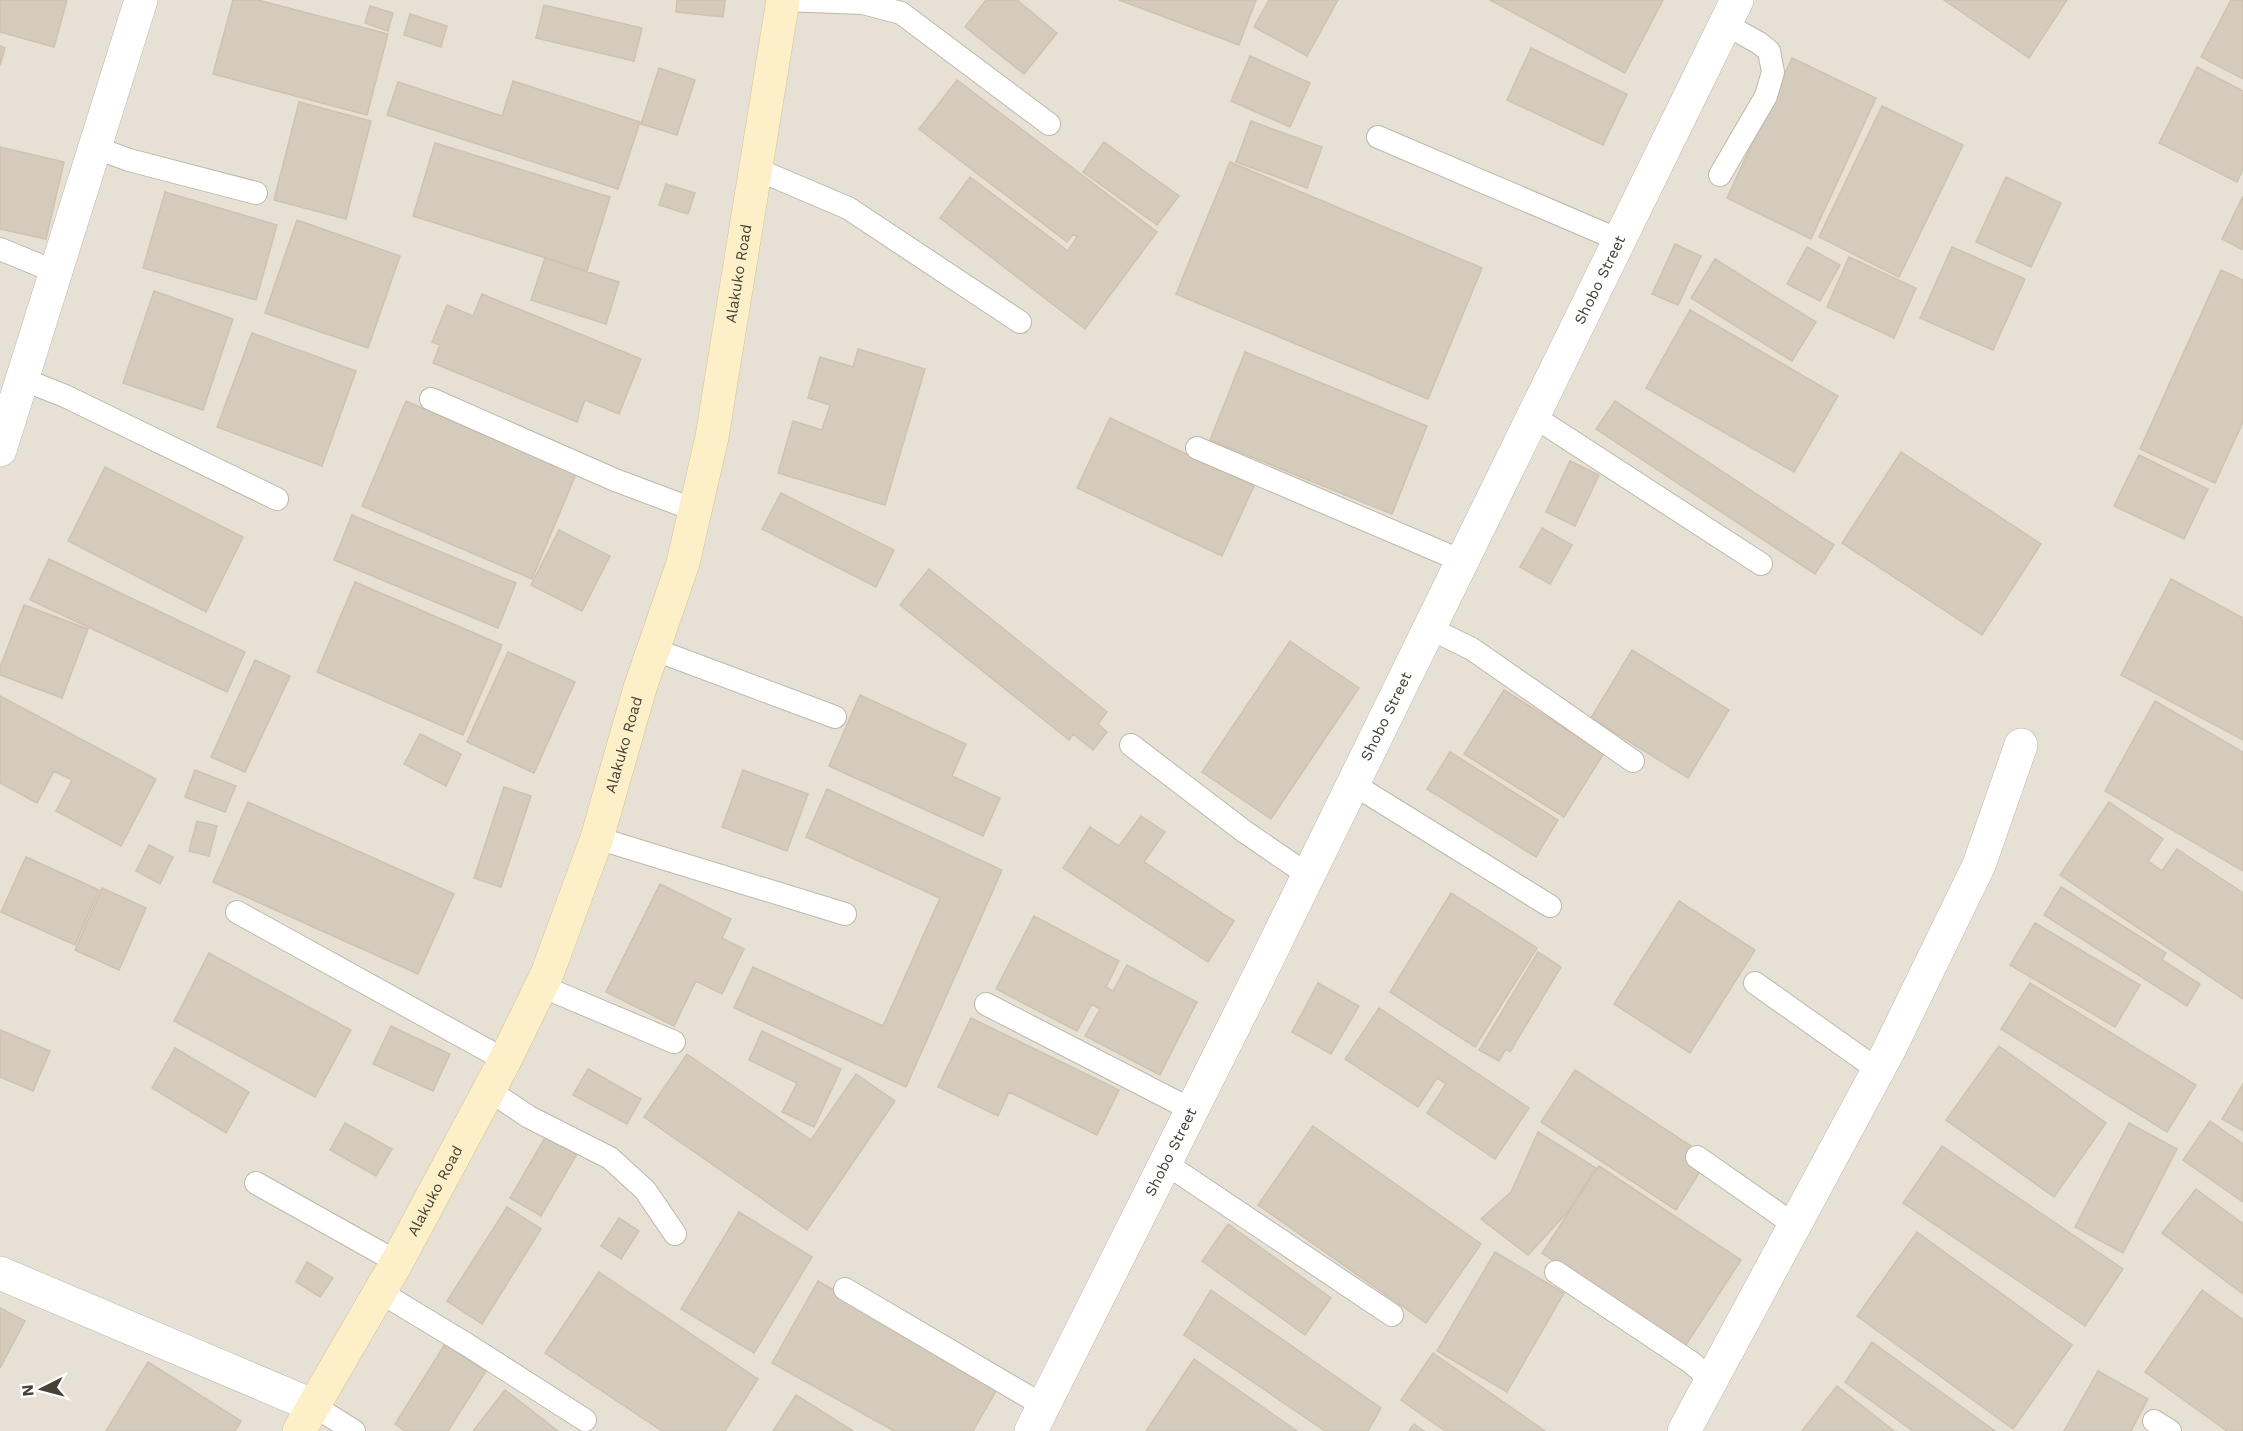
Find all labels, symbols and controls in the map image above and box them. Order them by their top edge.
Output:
street label: Alakuko Road [722,223,755,324]
street label: Shobo Street [1571,232,1630,327]
street label: Shobo Street [1357,668,1416,764]
street label: Alakuko Road [601,694,646,795]
street label: Shobo Street [1141,1104,1201,1199]
street label: Alakuko Road [404,1143,466,1239]
north arrow [12,1359,72,1419]
text: N [18,1384,38,1397]

